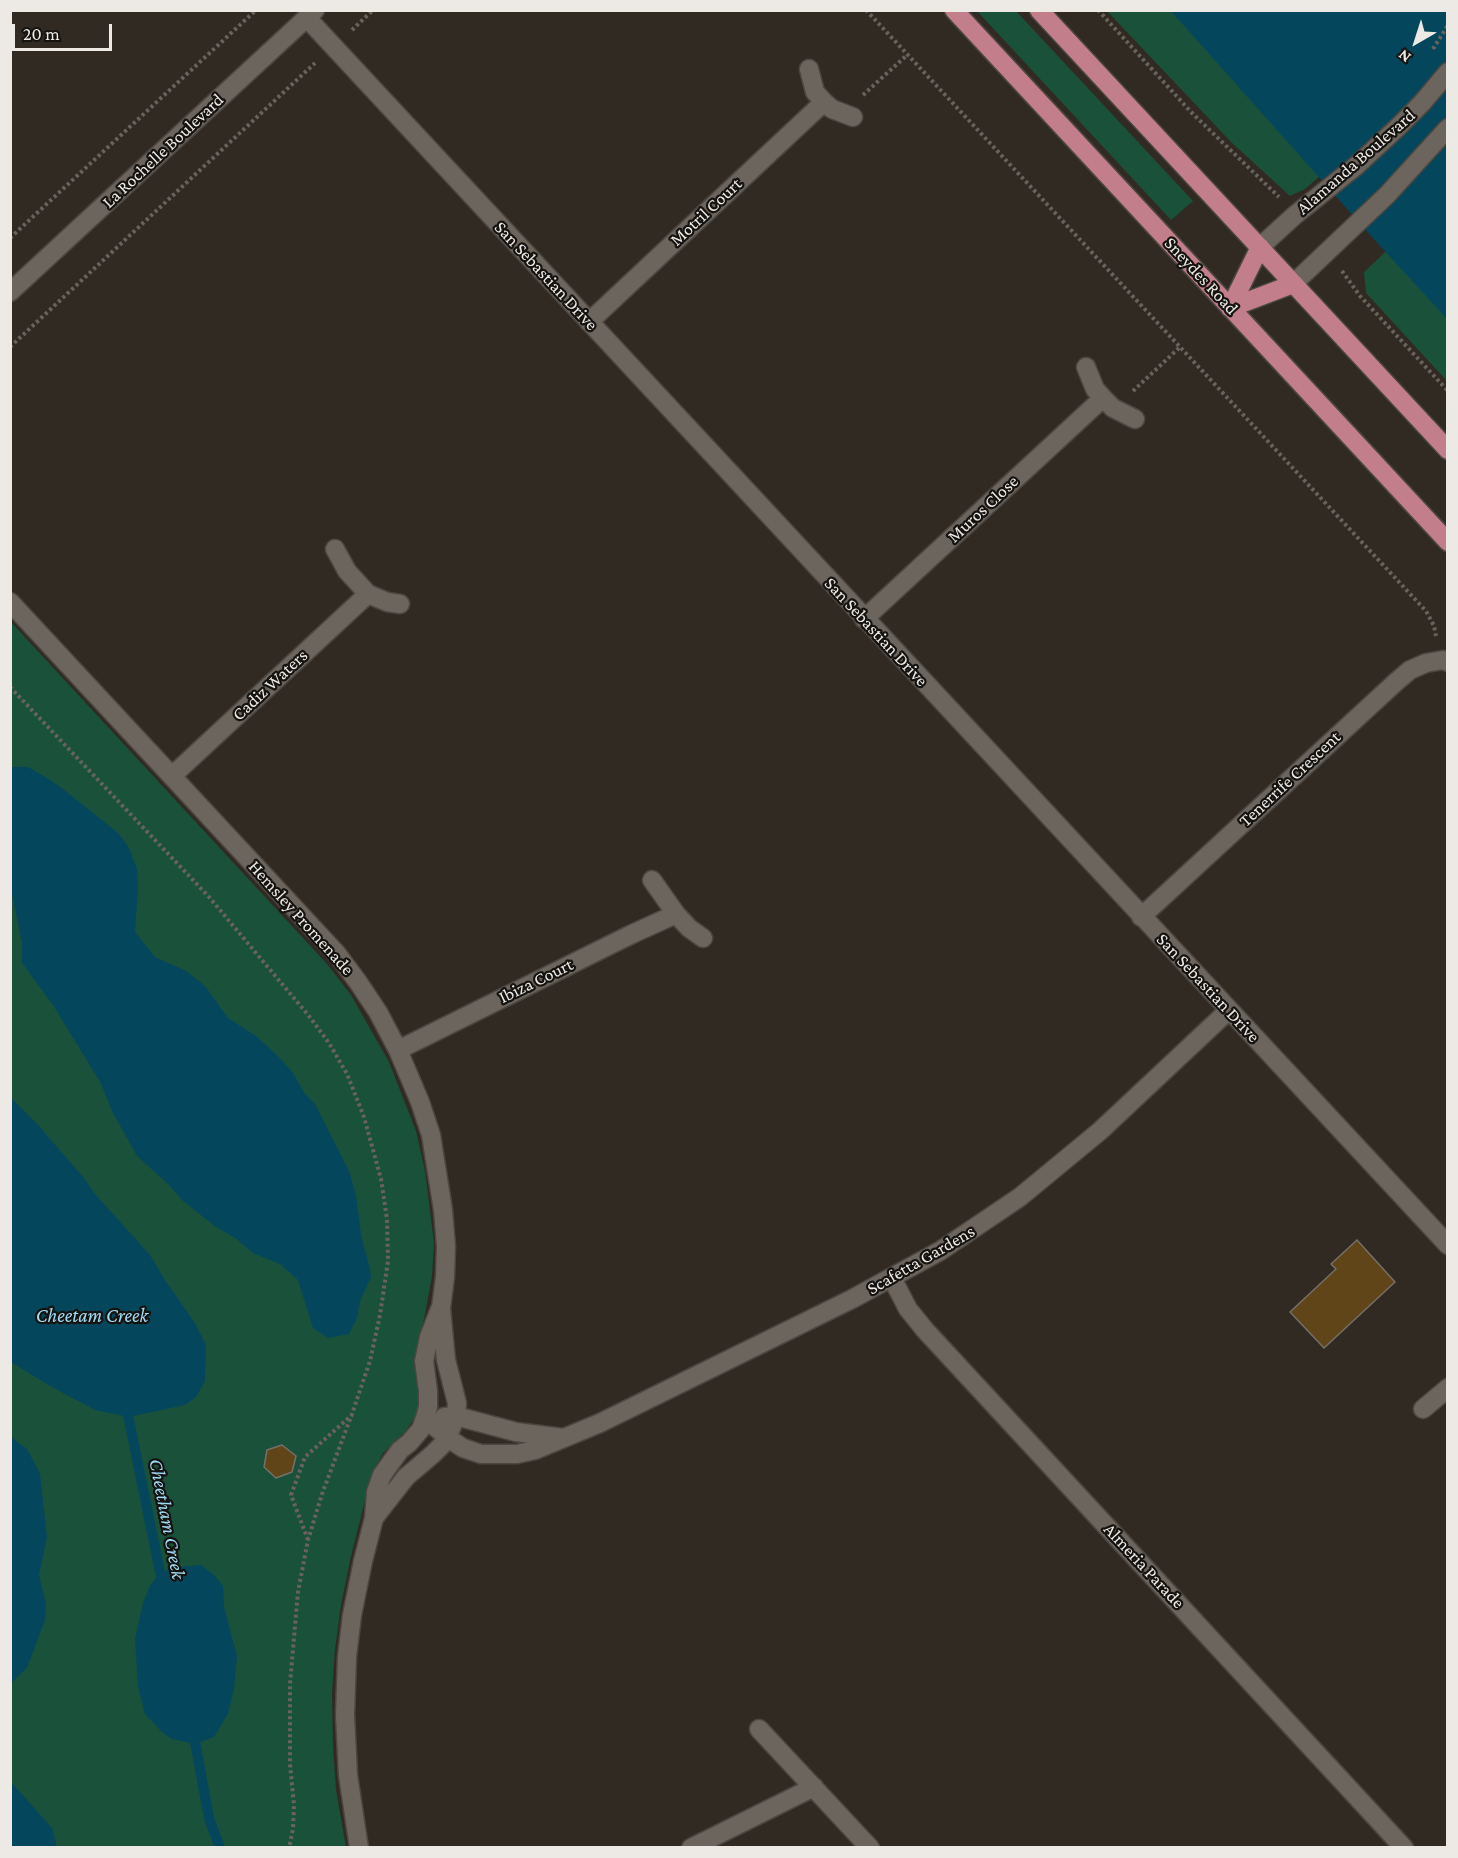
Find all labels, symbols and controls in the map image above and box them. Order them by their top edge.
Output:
scale bar [15,12,116,50]
north arrow [1386,12,1446,72]
text: 20 m [23,24,60,44]
text: N [1395,46,1414,66]
street label: La Rochelle Boulevard [98,89,228,213]
street label: Alamanda Boulevard [1292,105,1420,219]
street label: Motril Court [666,173,746,251]
street label: San Sebastian Drive [490,217,602,335]
street label: Sneydes Road [1160,233,1242,319]
street label: Muros Close [943,471,1023,547]
street label: San Sebastian Drive [820,573,932,691]
street label: Cadiz Waters [228,645,312,725]
street label: Tenerrife Crescent [1235,726,1345,832]
street label: Hemsley Promenade [244,856,358,980]
street label: San Sebastian Drive [1152,929,1264,1047]
street label: Ibiza Court [495,954,577,1008]
street label: Scafetta Gardens [863,1220,979,1300]
water label: Cheetam Creek [36,1304,148,1328]
water label: Cheetham Creek [144,1457,190,1581]
street label: Almeria Parade [1099,1519,1189,1613]

